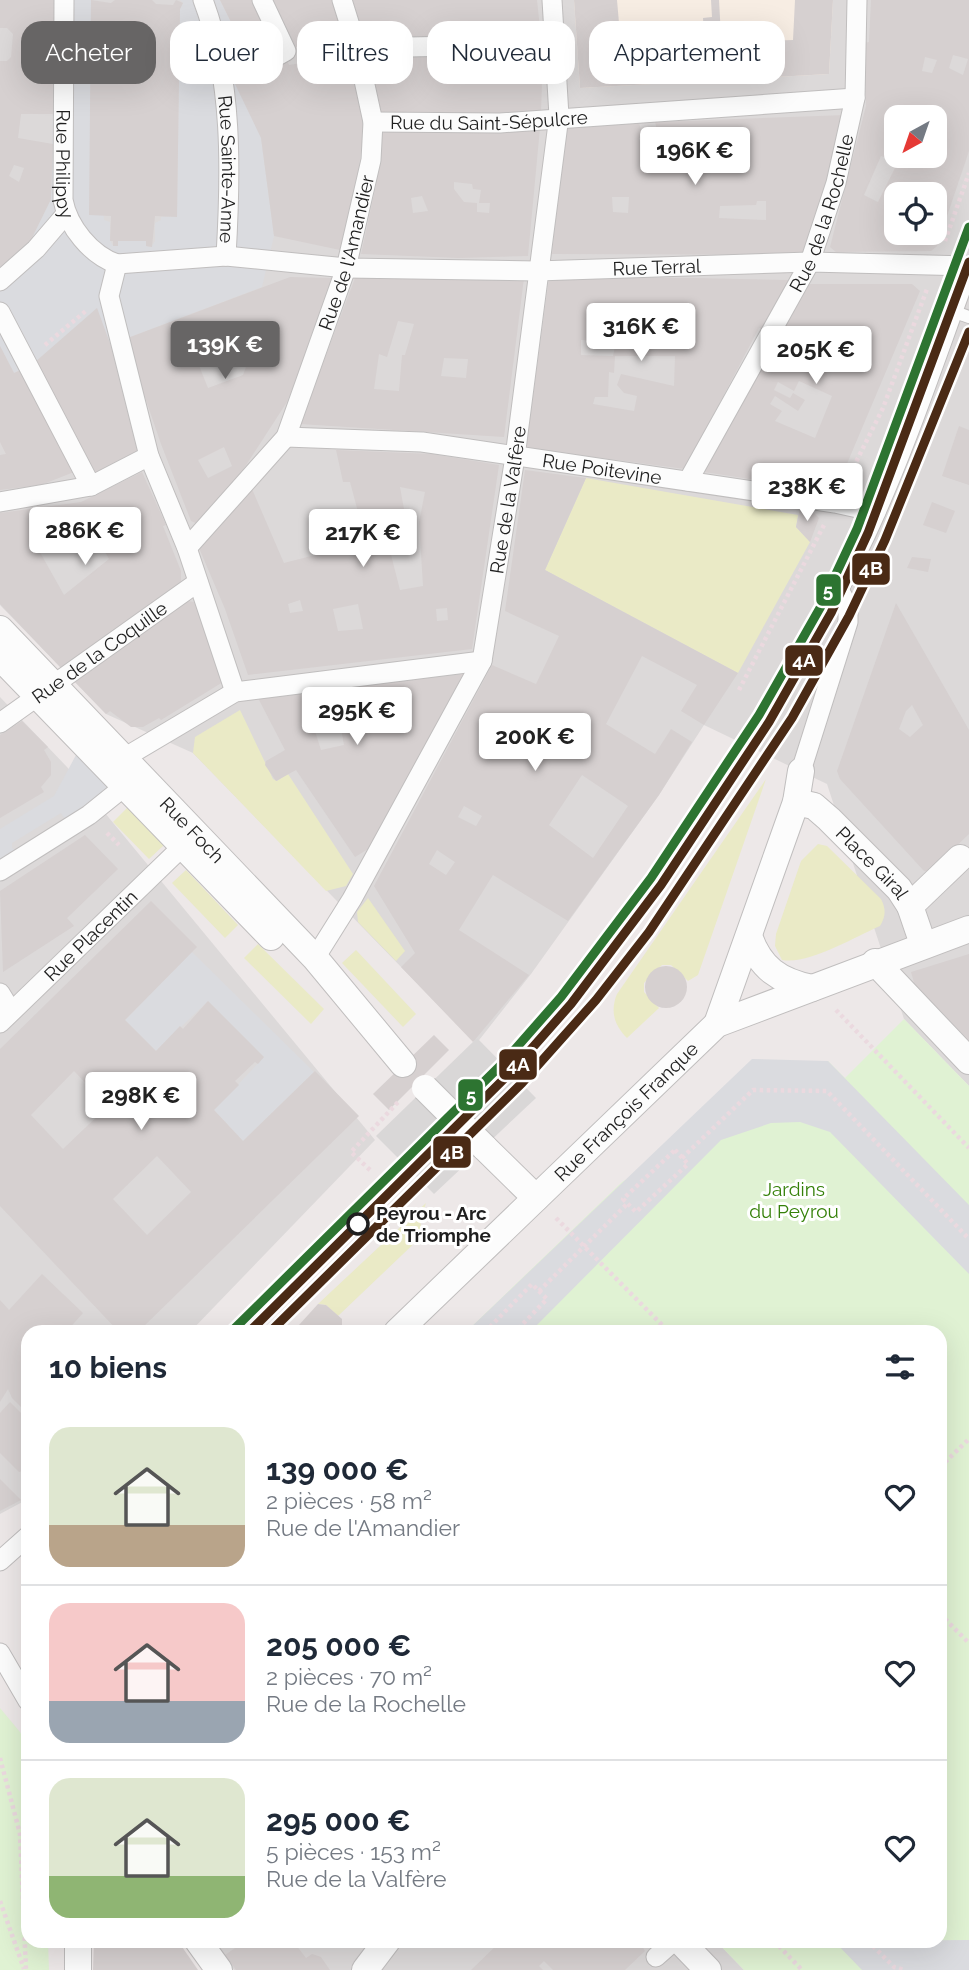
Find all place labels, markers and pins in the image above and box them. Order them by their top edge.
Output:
pin: 196K € [638,128,752,187]
pin: 316K € [584,304,698,363]
pin: 139K € [168,322,282,381]
pin: 205K € [759,326,873,386]
pin: 238K € [750,463,864,523]
pin: 286K € [28,508,142,567]
pin: 217K € [306,510,420,569]
pin: 295K € [300,688,414,747]
pin: 200K € [478,714,592,773]
pin: 298K € [84,1072,198,1132]
place label: Peyrou - Arc de Triomphe [376,1202,491,1246]
marker: Peyrou - Arc de Triomphe [347,1213,369,1235]

